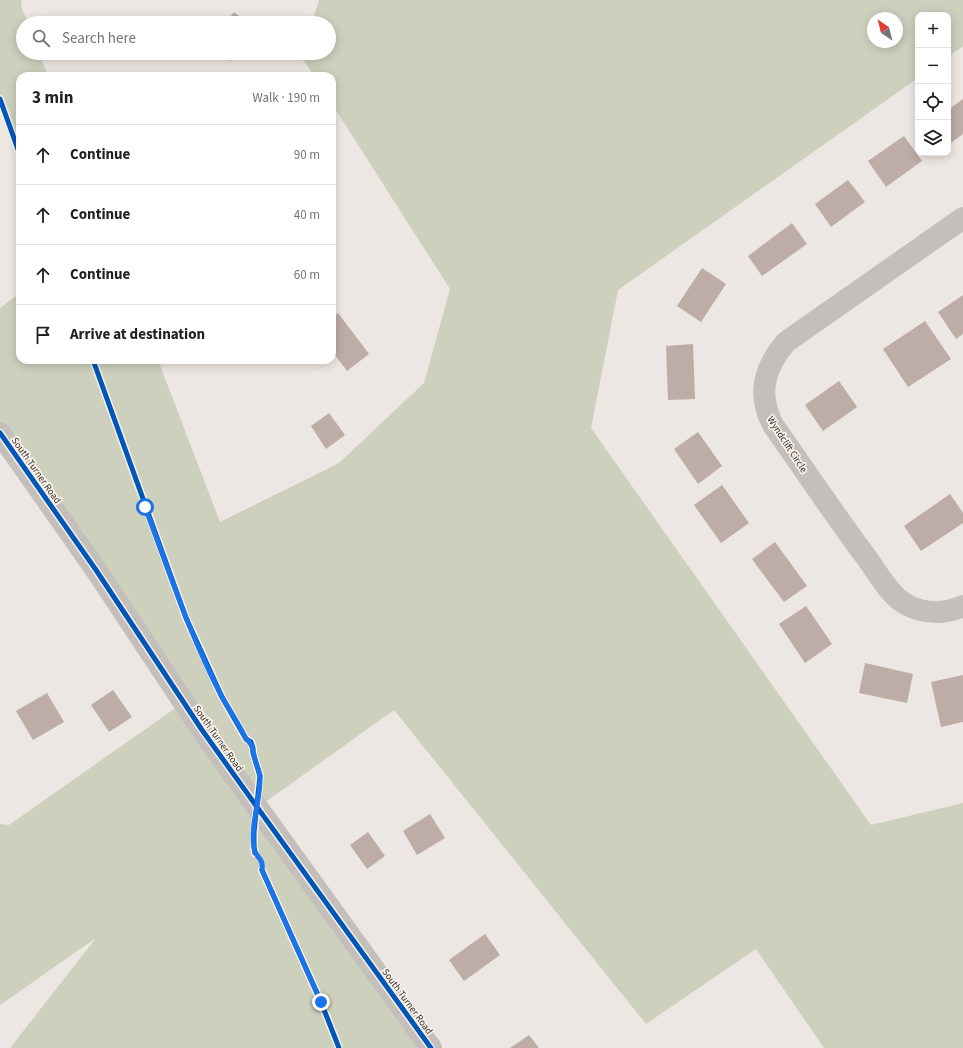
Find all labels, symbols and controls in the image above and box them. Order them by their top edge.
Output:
north arrow [867,12,903,48]
map controls [915,12,951,156]
button: + [915,12,951,48]
search box [16,16,336,60]
icon: search [30,27,52,49]
text: Search here [62,28,136,49]
button: − [915,48,951,84]
button: locate [915,84,951,120]
text: 3 min [32,86,73,110]
text: Walk · 190 m [252,89,320,107]
button: layers [915,120,951,156]
icon: ahead [32,144,54,166]
text: Continue [70,144,130,165]
text: 90 m [294,146,320,164]
icon: ahead [32,204,54,226]
text: Continue [70,204,130,225]
text: 40 m [294,206,320,224]
icon: ahead [32,264,54,286]
text: Continue [70,264,130,285]
text: 60 m [294,266,320,284]
icon: arrive [32,324,54,346]
text: Arrive at destination [70,324,205,345]
street label: Wyndclift Circle [764,414,811,476]
street label: South Turner Road [8,435,64,507]
route start [136,498,154,516]
street label: South Turner Road [190,703,246,775]
street label: South Turner Road [379,966,436,1037]
route end [312,993,330,1011]

